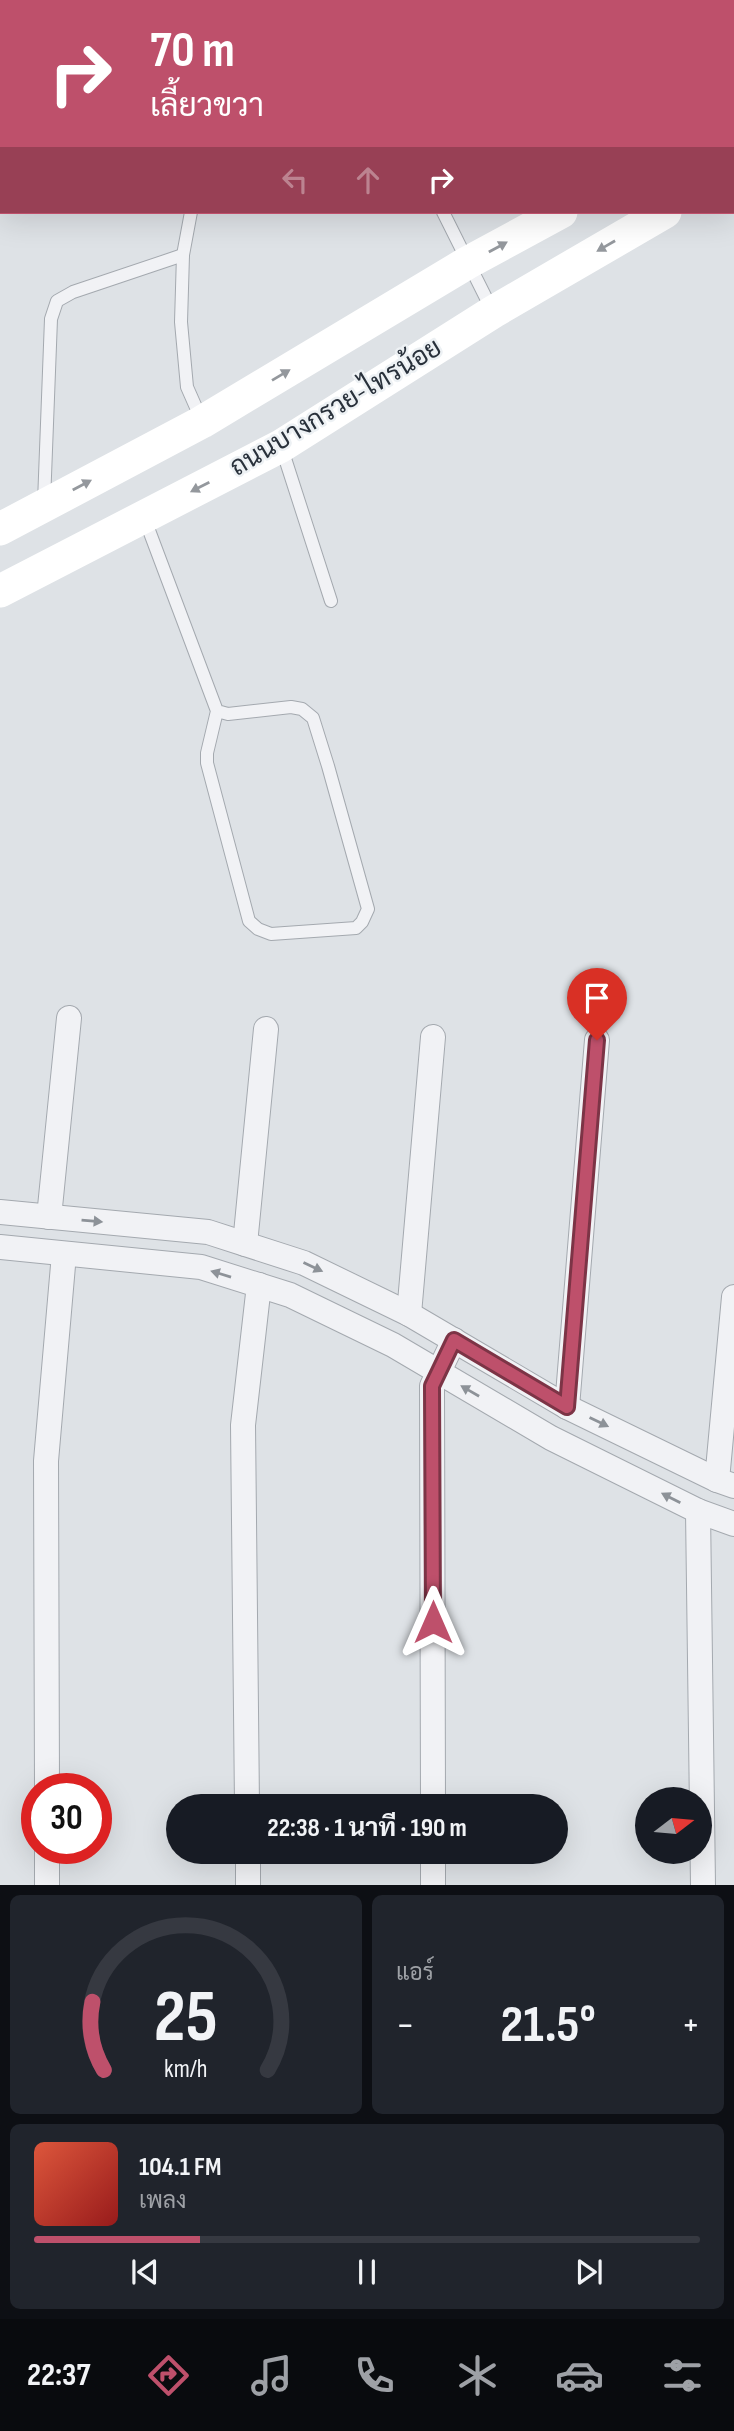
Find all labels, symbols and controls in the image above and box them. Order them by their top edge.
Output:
text: 70 m [150,22,235,81]
icon: right [35,28,126,119]
text: เลี้ยวขวา [150,87,264,126]
icon: left [276,161,314,199]
icon: ahead [349,161,387,199]
icon: right [422,161,460,199]
one-way arrow [596,240,616,252]
one-way arrow [488,241,507,253]
street label: ถนนบางกรวย-ไทรน้อย [224,331,447,483]
one-way arrow [271,369,290,381]
one-way arrow [72,480,92,491]
one-way arrow [190,482,210,493]
pin [567,968,627,1040]
icon: arrive [578,979,616,1017]
one-way arrow [82,1216,104,1227]
one-way arrow [303,1262,323,1273]
one-way arrow [210,1268,231,1278]
one-way arrow [461,1384,480,1397]
one-way arrow [589,1417,609,1428]
one-way arrow [661,1492,681,1503]
position arrow [396,1585,470,1659]
speed limit sign: 30 [21,1773,112,1864]
north arrow [635,1787,712,1864]
map controls [635,1787,712,1864]
text: 22:38 · 1 นาที · 190 m [267,1813,467,1844]
text: แอร์ [396,1959,434,1987]
text: 25 [154,1975,218,2063]
text: 21.5° [500,1994,596,2057]
text: − [396,2003,415,2048]
text: + [681,2003,700,2048]
text: km/h [164,2054,208,2085]
text: 104.1 FM [139,2152,221,2183]
text: เพลง [139,2187,186,2215]
icon: previous [126,2253,164,2291]
icon: pause [348,2253,386,2291]
icon: next [570,2253,608,2291]
icon: directions [144,2351,193,2400]
icon: music [247,2351,296,2400]
icon: phone [350,2351,399,2400]
icon: climate [453,2351,502,2400]
icon: car [555,2351,604,2400]
icon: filters [658,2351,707,2400]
text: 22:37 [27,2356,90,2395]

